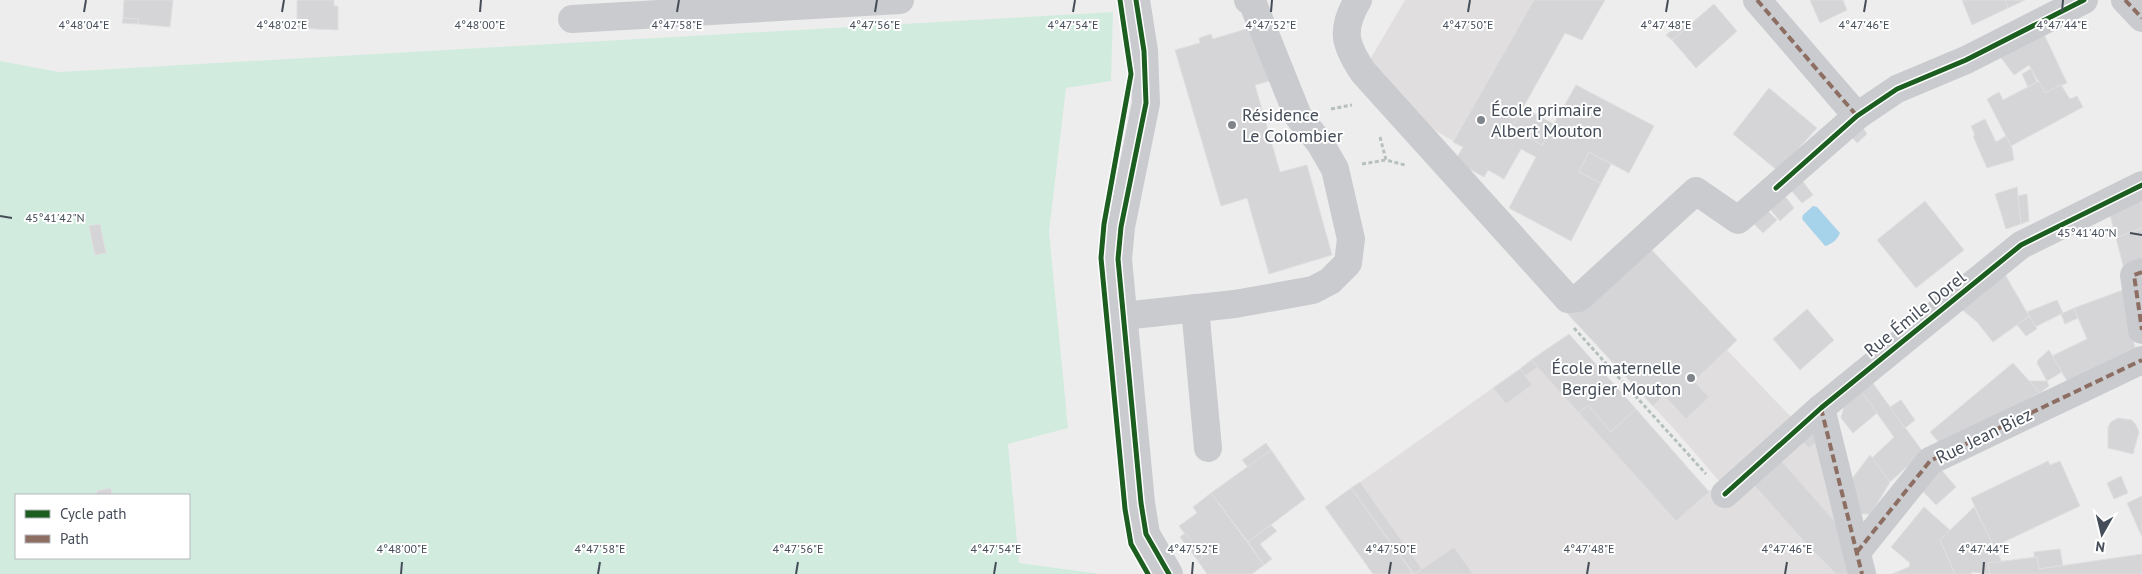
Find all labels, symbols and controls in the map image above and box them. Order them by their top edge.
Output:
text: 4°48'04"E [59,17,109,32]
text: 4°48'02"E [257,17,307,32]
text: 4°48'00"E [455,17,505,32]
text: 4°47'58"E [652,17,702,32]
text: 4°47'56"E [850,17,900,32]
text: 4°47'54"E [1048,17,1098,32]
text: 4°47'52"E [1246,17,1296,32]
text: 4°47'50"E [1443,17,1493,32]
text: 4°47'48"E [1641,17,1691,32]
text: 4°47'46"E [1839,17,1889,32]
text: 4°47'44"E [2037,17,2087,32]
place label: École primaire Albert Mouton [1491,98,1602,142]
place label: Résidence Le Colombier [1242,103,1343,147]
marker: École primaire Albert Mouton [1475,114,1487,126]
marker: Résidence Le Colombier [1226,119,1238,131]
text: 45°41'42"N [25,210,85,225]
text: 45°41'40"N [2057,225,2117,240]
street label: Rue Émile Dorel [1859,265,1971,362]
place label: École maternelle Bergier Mouton [1551,356,1681,400]
marker: École maternelle Bergier Mouton [1685,372,1697,384]
street label: Rue Jean Biez [1932,402,2036,469]
legend [15,494,190,559]
text: Cycle path [60,504,126,523]
north arrow [2077,509,2127,559]
text: Path [60,529,89,548]
text: N [2094,537,2106,556]
text: 4°48'00"E [377,541,427,556]
text: 4°47'58"E [575,541,625,556]
text: 4°47'56"E [773,541,823,556]
text: 4°47'54"E [971,541,1021,556]
text: 4°47'52"E [1168,541,1218,556]
text: 4°47'50"E [1366,541,1416,556]
text: 4°47'48"E [1564,541,1614,556]
text: 4°47'46"E [1762,541,1812,556]
text: 4°47'44"E [1959,541,2009,556]

